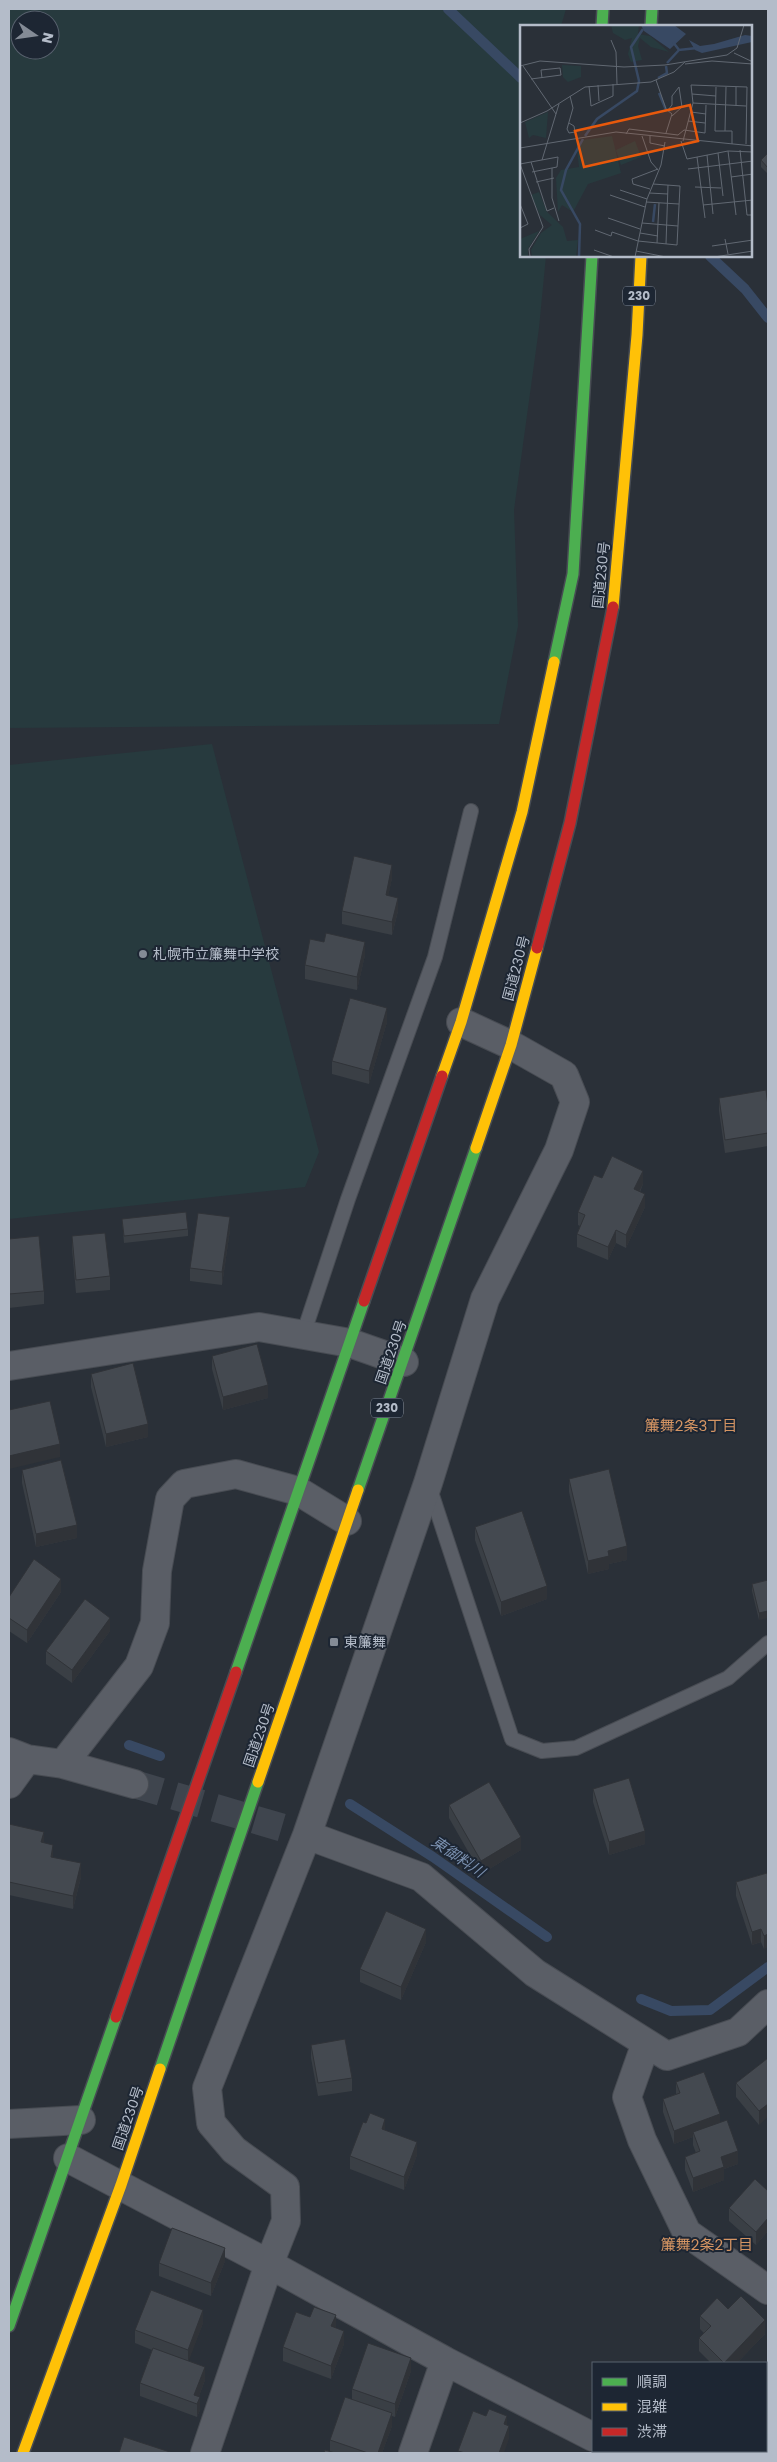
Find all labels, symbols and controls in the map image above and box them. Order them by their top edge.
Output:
north arrow [10,10,60,60]
inset map [520,25,752,258]
text: N [37,31,59,45]
road number: 230 [623,286,655,306]
street label: 国道230号 [588,541,614,609]
street label: 国道230号 [498,933,534,1003]
place label: 札幌市立簾舞中学校 [153,944,279,964]
marker: 札幌市立簾舞中学校 [137,948,149,960]
street label: 国道230号 [371,1317,411,1387]
road number: 230 [371,1399,403,1418]
district label: 簾舞2条3丁目 [645,1415,737,1436]
place label: 東簾舞 [344,1632,386,1652]
marker: 東簾舞 [328,1636,340,1648]
street label: 国道230号 [239,1700,279,1770]
water label: 東御料川 [428,1831,491,1883]
street label: 国道230号 [108,2083,148,2153]
district label: 簾舞2条2丁目 [661,2234,753,2255]
legend [592,2362,767,2452]
text: 順調 [637,2371,667,2392]
text: 混雑 [637,2396,667,2417]
text: 渋滞 [637,2421,667,2442]

